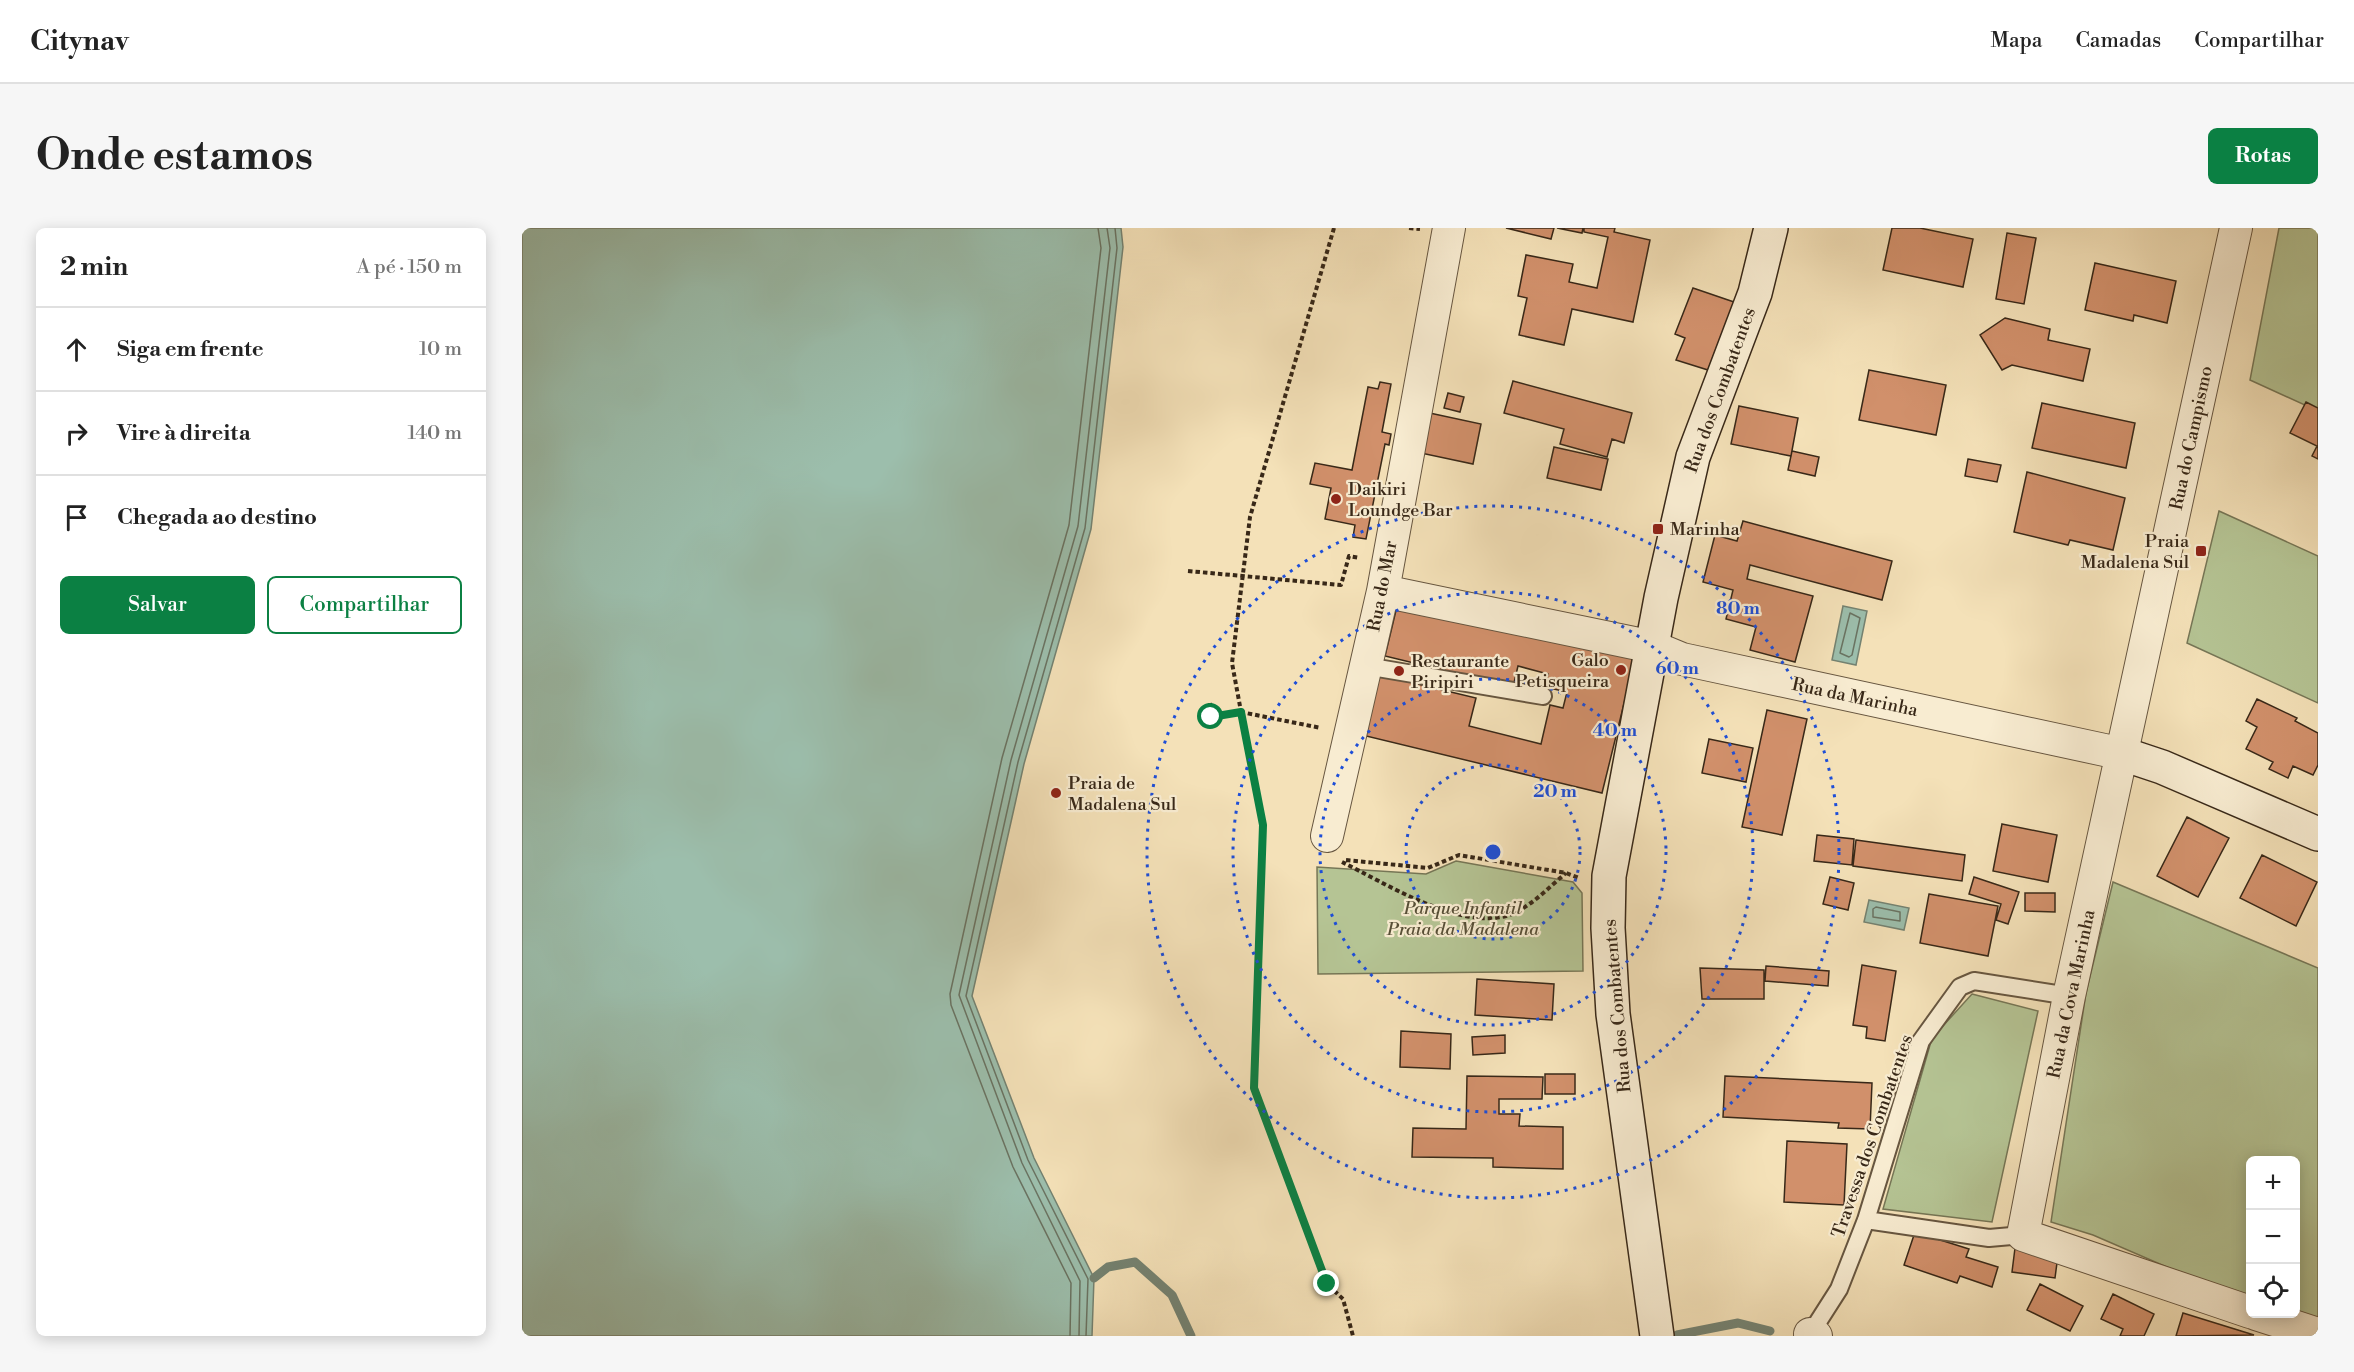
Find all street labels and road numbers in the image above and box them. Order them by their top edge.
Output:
street label: Rua dos Combatentes [1680,304,1761,476]
street label: Rua do Campismo [2165,364,2218,512]
street label: Rua do Mar [1362,538,1403,634]
street label: Rua da Marinha [1790,673,1921,722]
street label: Rua da Cova Marinha [2042,907,2101,1081]
street label: Rua dos Combatentes [1598,918,1637,1094]
street label: Travessa dos Combatentes [1827,1031,1918,1241]

